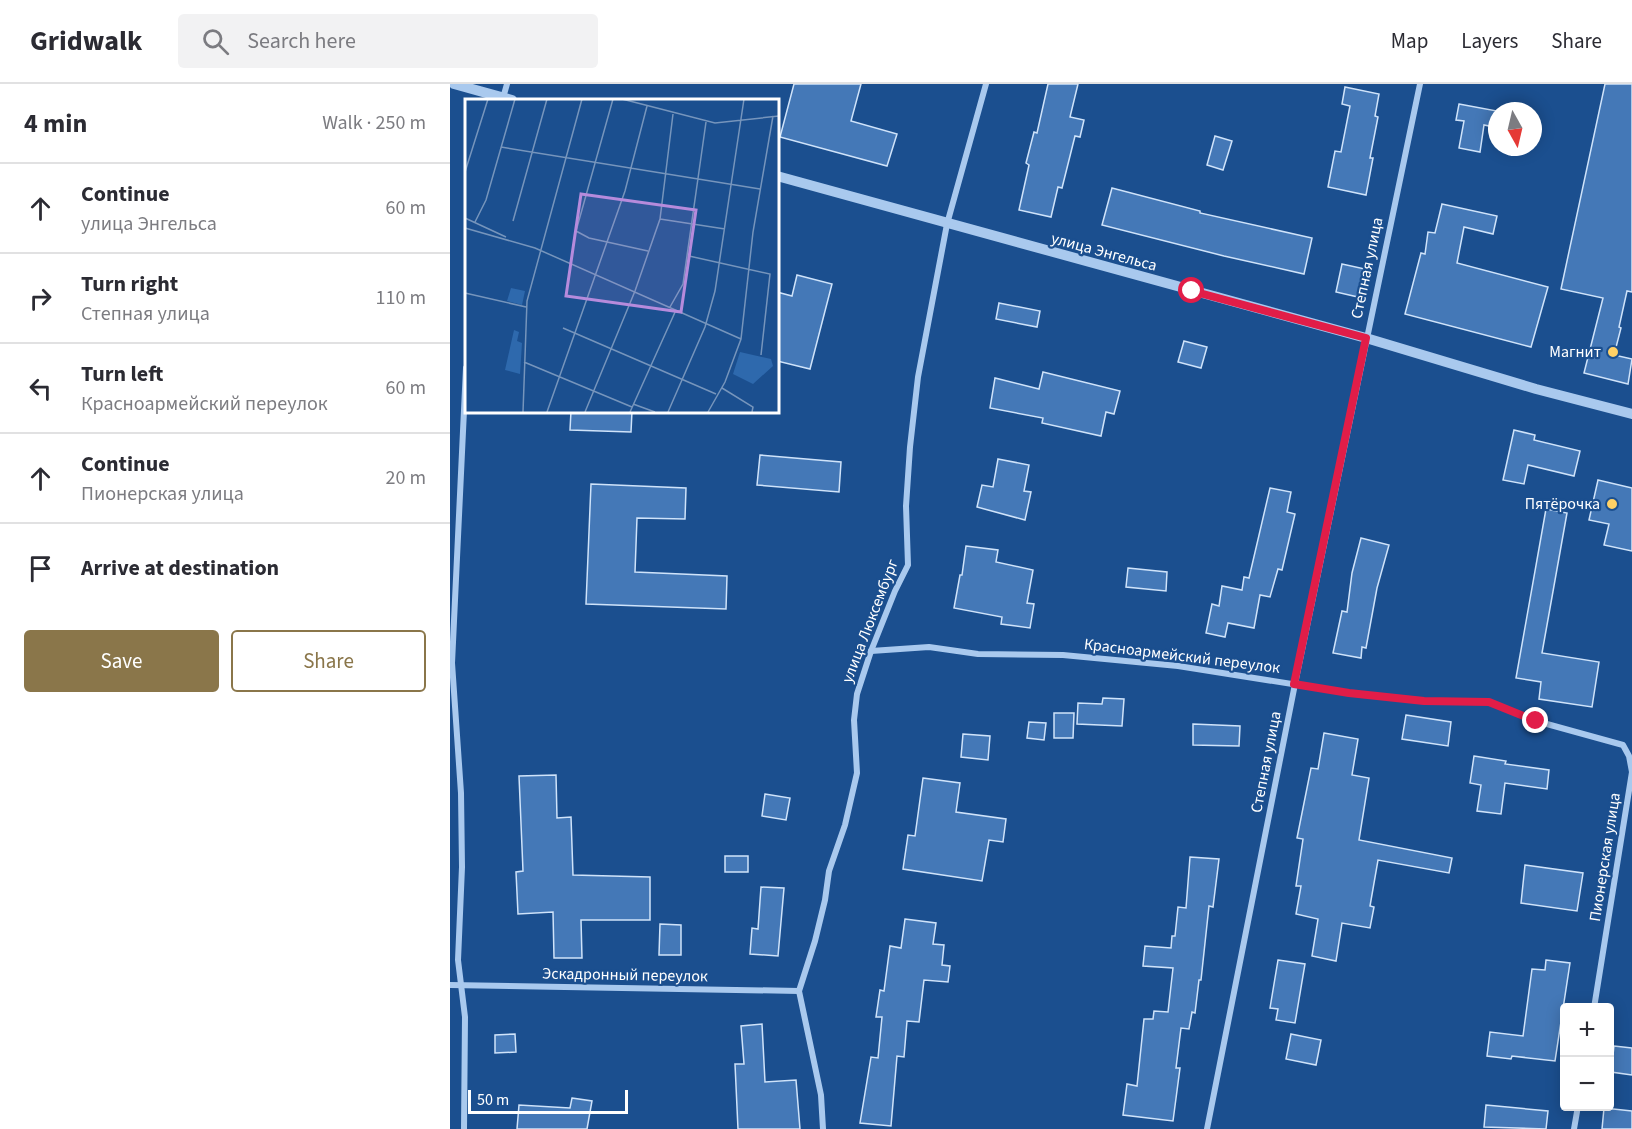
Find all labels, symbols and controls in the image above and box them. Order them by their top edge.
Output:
search box [178,14,598,68]
text: Gridwalk [30,21,142,61]
icon: search [199,25,232,58]
text: Search here [247,25,356,57]
text: Map [1391,26,1428,56]
text: Layers [1461,26,1518,56]
text: Share [1551,26,1602,56]
inset map [465,99,778,412]
north arrow [1488,102,1542,156]
text: 4 min [24,105,87,142]
text: Walk · 250 m [322,109,426,137]
text: Continue [81,178,170,210]
icon: ahead [24,192,57,225]
text: 60 m [386,194,426,222]
text: улица Энгельса [81,210,217,238]
street label: Степная улица [1346,215,1388,321]
street label: улица Энгельса [1049,227,1159,277]
text: Turn right [81,268,178,300]
route start [1178,277,1204,303]
icon: right [24,282,57,315]
text: 110 m [376,284,426,312]
text: Степная улица [81,300,210,328]
place label: Магнит [1549,341,1601,363]
marker: Магнит [1606,345,1620,359]
text: Turn left [81,358,163,390]
icon: left [24,372,57,405]
text: 60 m [386,374,426,402]
text: Красноармейский переулок [81,390,328,418]
text: Continue [81,448,170,480]
icon: ahead [24,462,57,495]
text: 20 m [386,464,426,492]
text: Пионерская улица [81,480,244,508]
place label: Пятёрочка [1525,493,1600,515]
marker: Пятёрочка [1605,497,1619,511]
icon: arrive [24,552,57,585]
text: Arrive at destination [81,552,279,584]
street label: улица Люксембург [836,555,904,686]
button: Save [24,630,219,692]
button: Share [231,630,426,692]
street label: Красноармейский переулок [1083,633,1281,679]
route end [1522,707,1548,733]
street label: Степная улица [1245,709,1287,815]
street label: Пионерская улица [1584,791,1626,923]
street label: Эскадронный переулок [542,963,708,987]
map controls [1560,1003,1614,1111]
button: + [1560,1003,1614,1057]
button: − [1560,1057,1614,1111]
scale bar [468,1087,628,1114]
text: 50 m [477,1089,509,1111]

